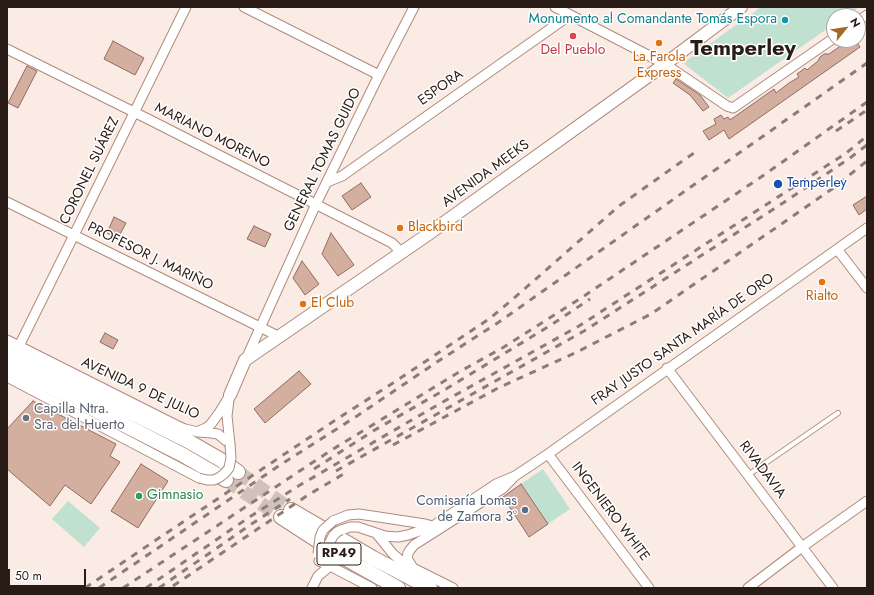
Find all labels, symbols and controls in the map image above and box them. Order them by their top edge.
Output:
north arrow [826,8,866,48]
place label: Monumento al Comandante Tomás Espora [529,12,777,28]
marker: Monumento al Comandante Tomás Espora [780,15,790,25]
text: N [846,15,865,30]
marker: Del Pueblo [568,31,578,41]
district label: Temperley [690,37,796,63]
marker: La Farola Express [654,38,664,48]
place label: Del Pueblo [541,43,605,59]
place label: La Farola Express [633,50,685,82]
street label: ESPORA [415,66,467,110]
street label: GENERAL TOMAS GUIDO [281,85,365,235]
street label: MARIANO MORENO [152,100,272,172]
street label: CORONEL SUÁREZ [57,115,123,227]
street label: AVENIDA MEEKS [439,137,533,211]
place label: Temperley [787,176,847,192]
marker: Temperley [772,178,784,190]
street label: PROFESOR J. MARIÑO [84,219,216,295]
place label: Blackbird [408,220,463,236]
marker: Blackbird [395,223,405,233]
street label: FRAY JUSTO SANTA MARÍA DE ORO [588,270,778,410]
marker: Rialto [817,277,827,287]
place label: Rialto [806,289,838,305]
place label: El Club [311,296,354,312]
marker: El Club [298,299,308,309]
street label: AVENIDA 9 DE JULIO [78,354,202,424]
place label: Capilla Ntra. Sra. del Huerto [34,402,125,434]
marker: Capilla Ntra. Sra. del Huerto [21,413,31,423]
street label: RIVADAVIA [735,438,789,502]
street label: INGENIERO WHITE [567,459,653,565]
place label: Gimnasio [147,488,203,504]
marker: Gimnasio [134,491,144,501]
place label: Comisaría Lomas de Zamora 3° [416,494,517,526]
marker: Comisaría Lomas de Zamora 3° [520,505,530,515]
road number: RP49 [317,543,361,565]
scale bar [10,561,88,587]
text: 50 m [15,567,42,585]

